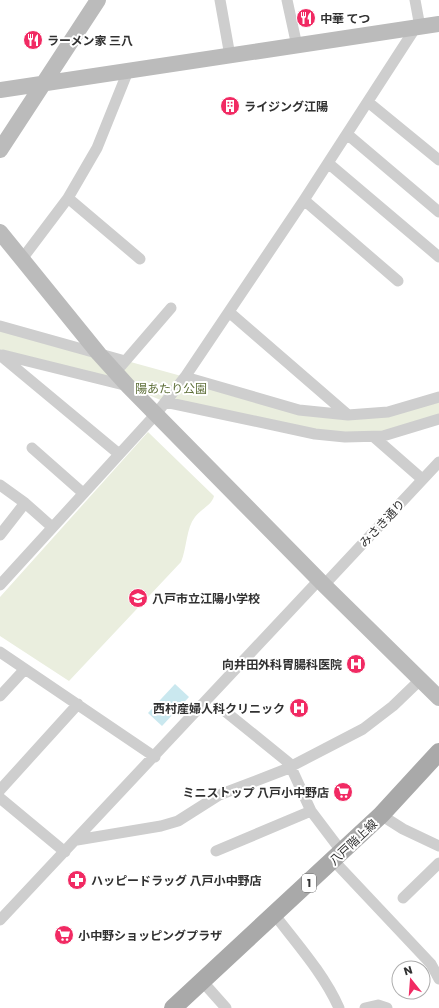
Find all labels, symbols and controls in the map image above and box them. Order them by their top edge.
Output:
restaurant icon: 中華 てつ [295,7,317,29]
place label: 中華 てつ [320,10,370,27]
restaurant icon: ラーメン家 三八 [22,29,44,51]
place label: ラーメン家 三八 [47,32,133,49]
building icon: ライジング江陽 [219,95,241,117]
place label: ライジング江陽 [244,98,328,115]
park label: 陽あたり公園 [135,380,207,397]
street label: みさき通り [355,495,409,551]
school or university icon: 八戸市立江陽小学校 [127,587,149,609]
place label: 八戸市立江陽小学校 [152,590,260,607]
hospital icon: 向井田外科胃腸科医院 [345,653,367,675]
place label: 向井田外科胃腸科医院 [222,656,342,673]
hospital icon: 西村産婦人科クリニック [288,697,310,719]
place label: 西村産婦人科クリニック [153,700,285,717]
supermarket icon: ミニストップ 八戸小中野店 [332,781,354,803]
place label: ミニストップ 八戸小中野店 [182,784,329,801]
street label: 八戸階上線 [325,815,381,869]
pharmacy icon: ハッピードラッグ 八戸小中野店 [66,869,88,891]
place label: ハッピードラッグ 八戸小中野店 [91,872,262,889]
road number: 1 [302,874,316,892]
supermarket icon: 小中野ショッピングプラザ [53,924,75,946]
place label: 小中野ショッピングプラザ [78,927,222,944]
north arrow [391,960,431,1000]
text: N [402,962,414,979]

